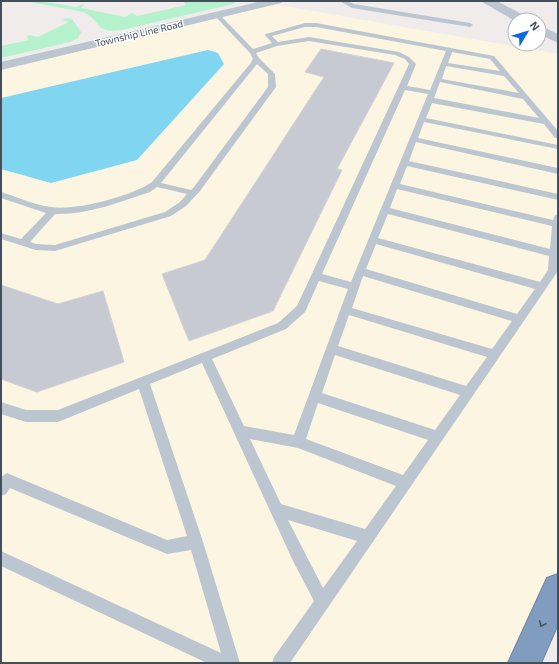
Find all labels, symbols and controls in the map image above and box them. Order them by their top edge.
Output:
north arrow [507,12,547,52]
street label: Township Line Road [94,17,184,49]
text: N [528,18,543,33]
one-way arrow [539,620,547,628]

